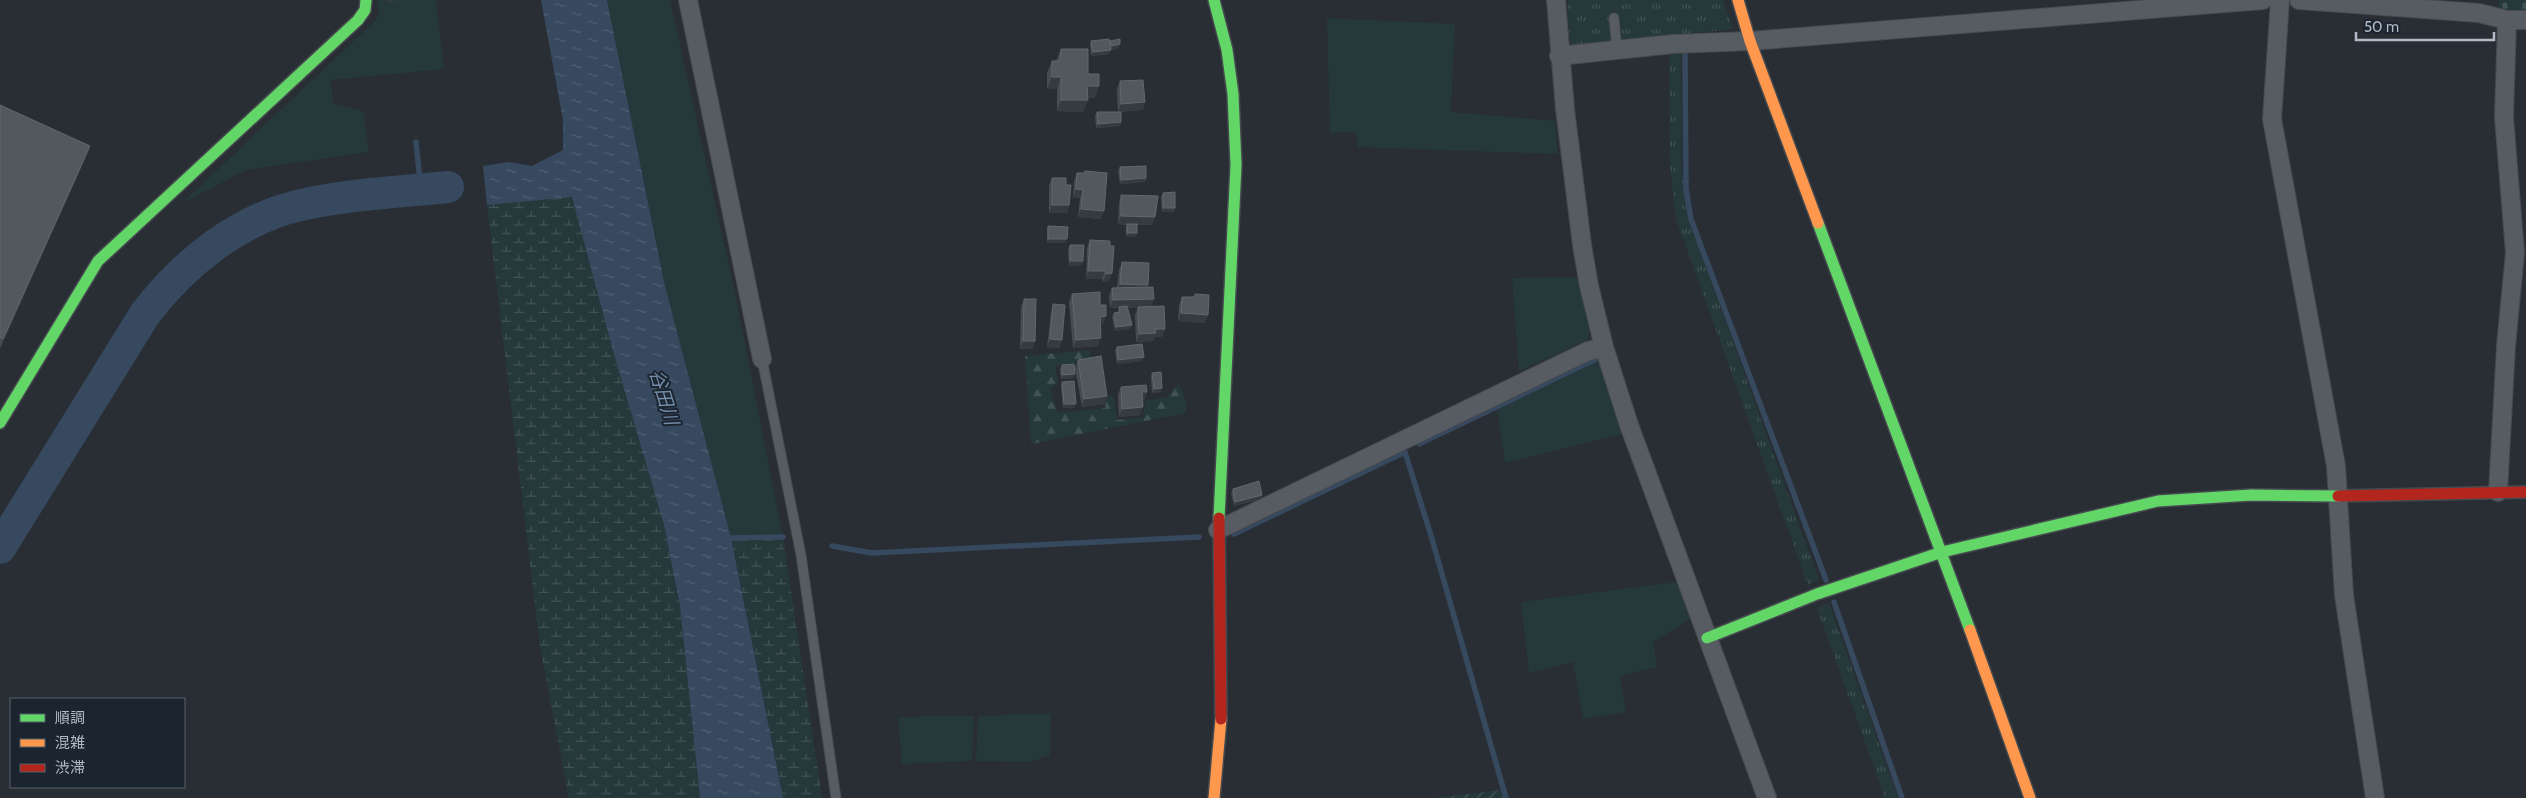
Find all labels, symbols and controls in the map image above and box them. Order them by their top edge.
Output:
scale bar [2356,10,2494,42]
text: 50 m [2364,18,2399,36]
water label: 谷田川 [645,366,684,430]
legend [10,698,185,788]
text: 順調 [55,709,85,727]
text: 混雑 [55,734,85,752]
text: 渋滞 [55,759,85,777]

